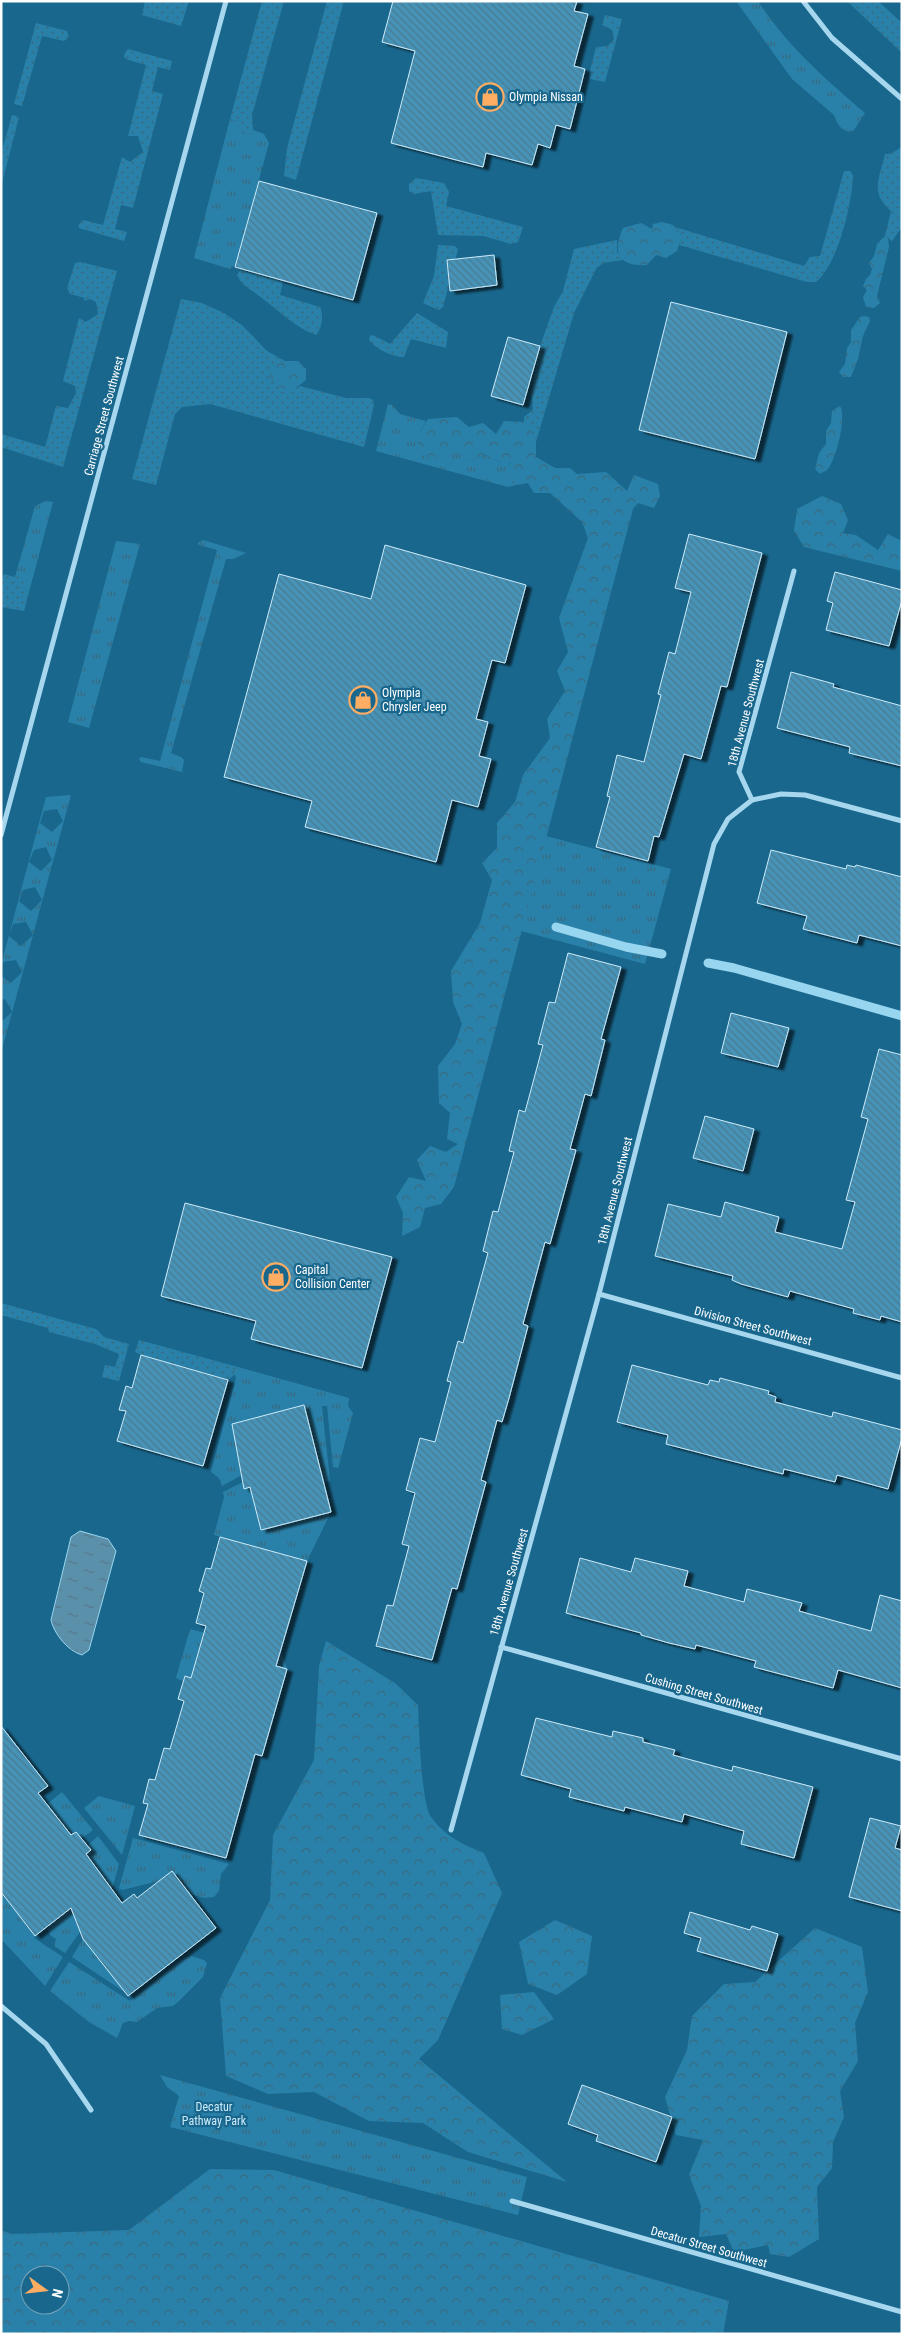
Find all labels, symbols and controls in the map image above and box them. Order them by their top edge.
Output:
shop icon: Olympia Nissan [475,82,505,112]
place label: Olympia Nissan [509,90,583,104]
street label: Carriage Street Southwest [81,354,127,477]
street label: 18th Avenue Southwest [725,657,767,768]
shop icon: Olympia Chrysler Jeep [348,685,378,715]
place label: Olympia Chrysler Jeep [382,686,447,714]
street label: 18th Avenue Southwest [595,1135,635,1247]
shop icon: Capital Collision Center [261,1262,291,1292]
place label: Capital Collision Center [295,1263,370,1291]
street label: Division Street Southwest [693,1304,814,1349]
street label: 18th Avenue Southwest [487,1526,531,1637]
street label: Cushing Street Southwest [644,1670,765,1718]
park label: Decatur Pathway Park [182,2100,247,2128]
street label: Decatur Street Southwest [649,2224,769,2270]
north arrow [20,2265,70,2315]
text: N [49,2287,66,2300]

